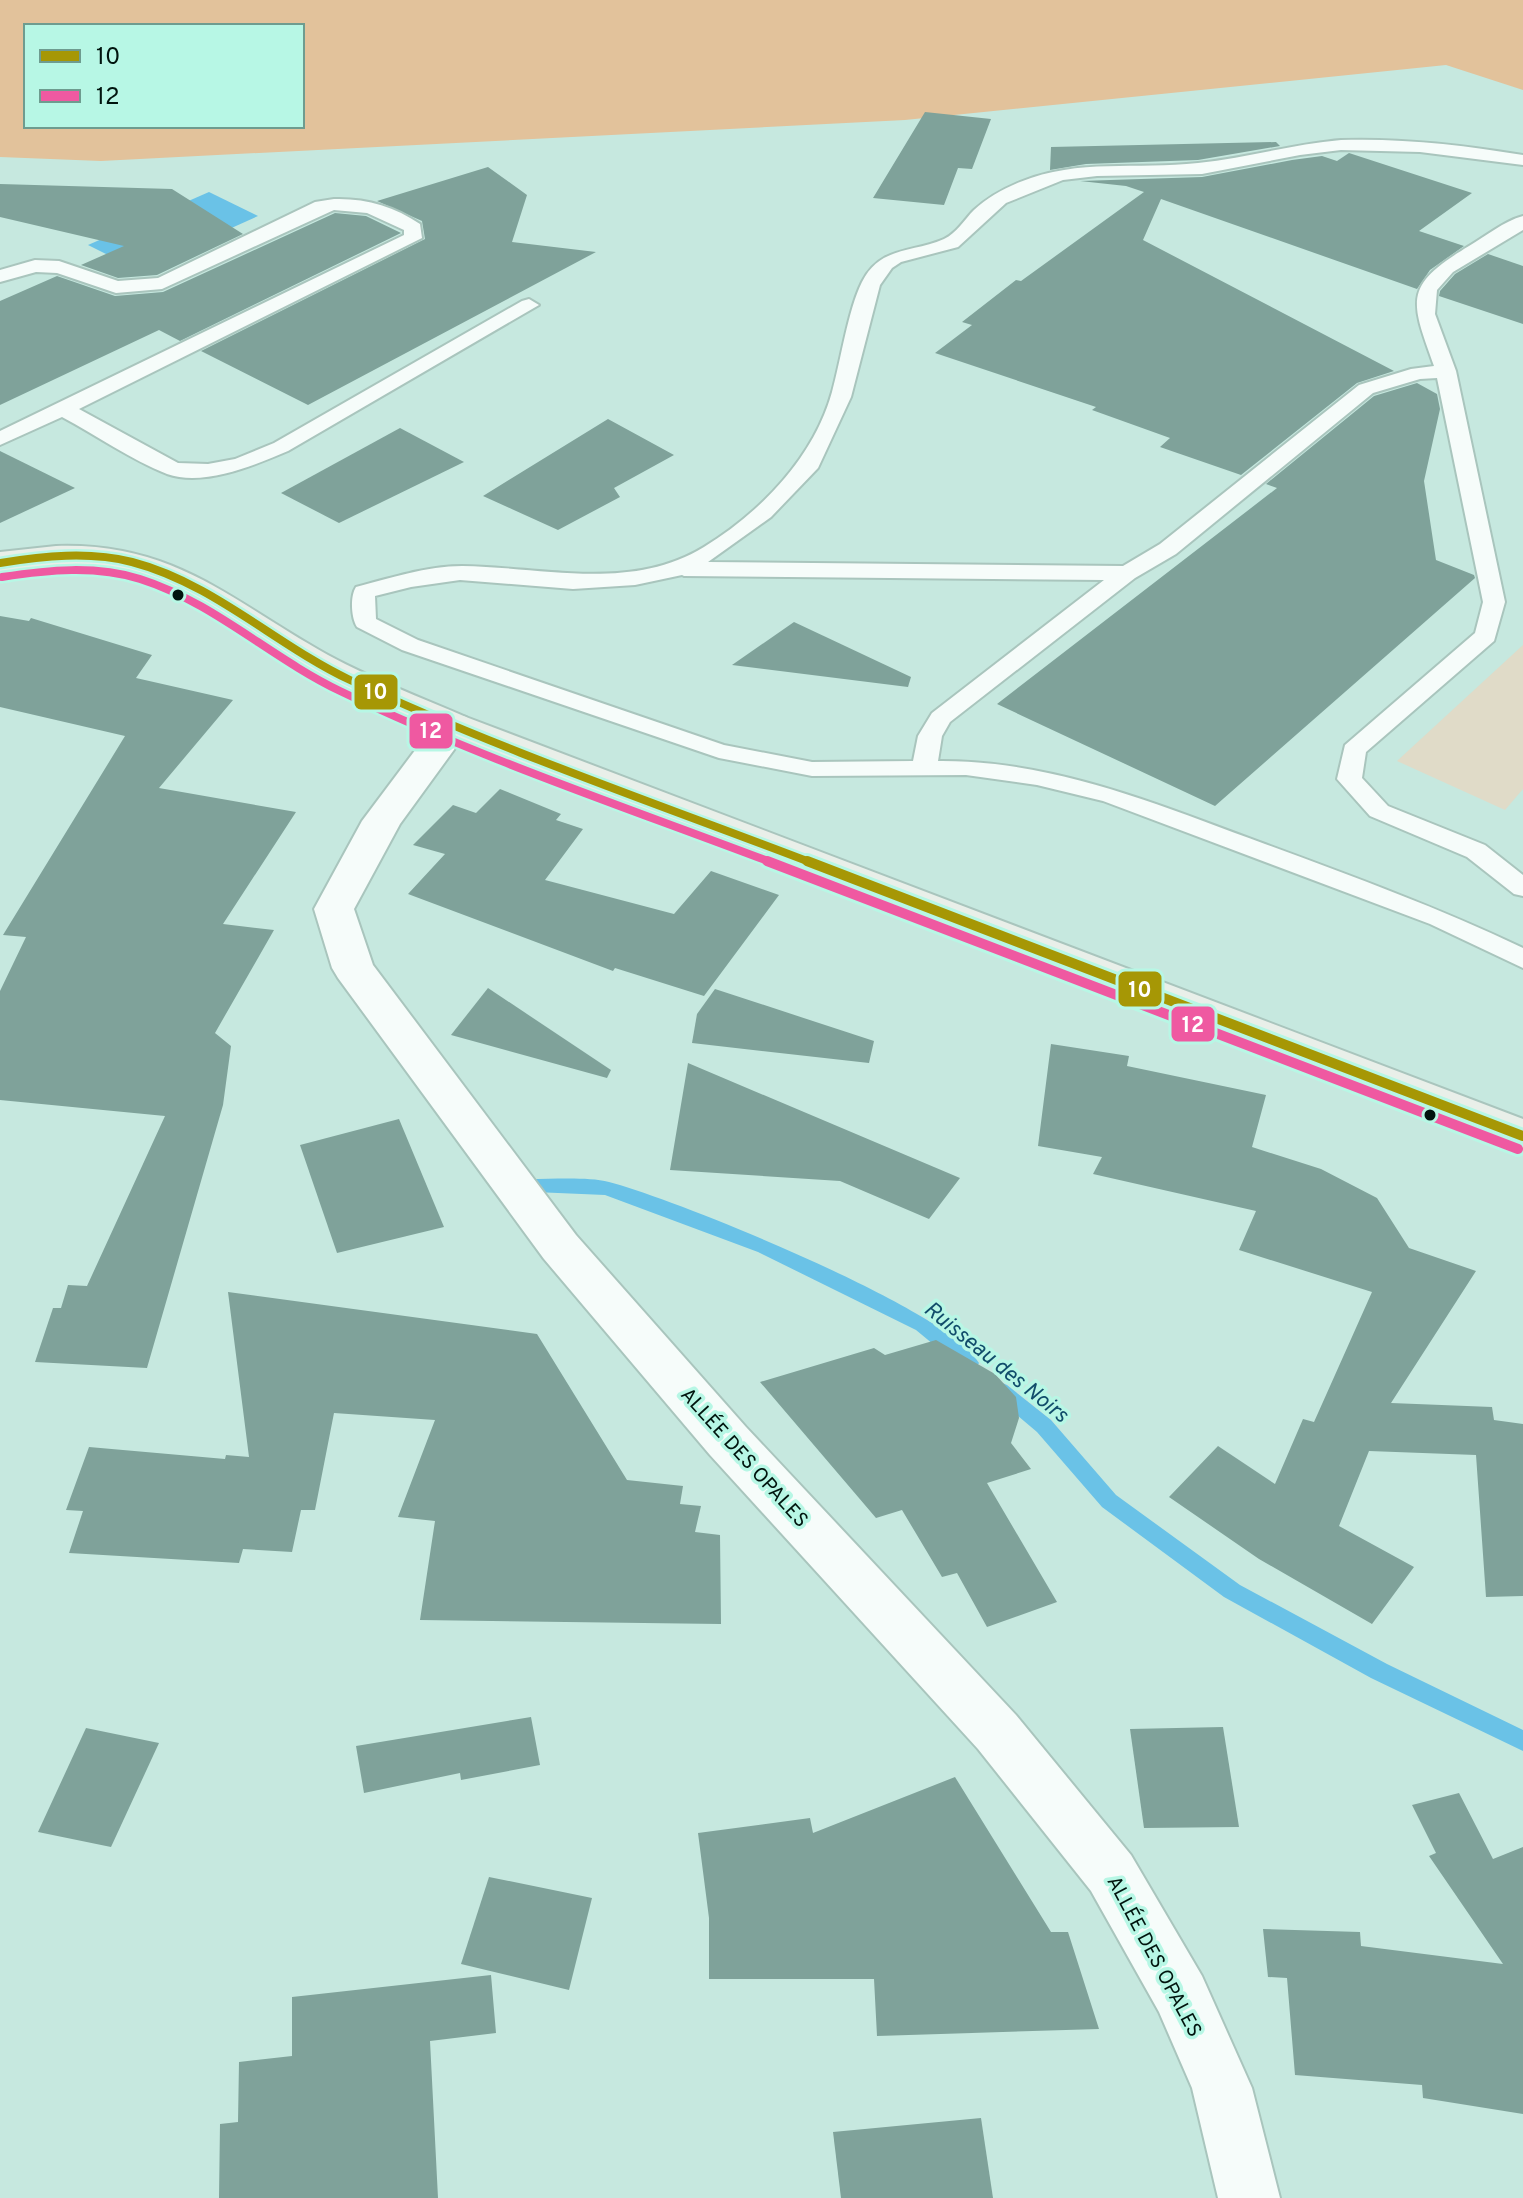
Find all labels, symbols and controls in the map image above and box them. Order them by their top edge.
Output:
legend [24,24,304,128]
text: 10 [96,43,120,73]
text: 12 [96,83,120,113]
unlabelled marker [170,587,186,603]
line badge: 10 [353,673,399,711]
text: 10 [364,680,388,707]
line badge: 12 [408,712,454,750]
text: 12 [420,719,442,746]
line badge: 10 [1117,970,1163,1008]
text: 10 [1128,978,1152,1005]
line badge: 12 [1170,1005,1216,1043]
text: 12 [1182,1013,1204,1040]
unlabelled marker [1422,1107,1438,1123]
water label: Ruisseau des Noirs [918,1296,1074,1430]
street label: ALLÉE DES OPALES [674,1382,815,1534]
street label: ALLÉE DES OPALES [1100,1871,1209,2042]

